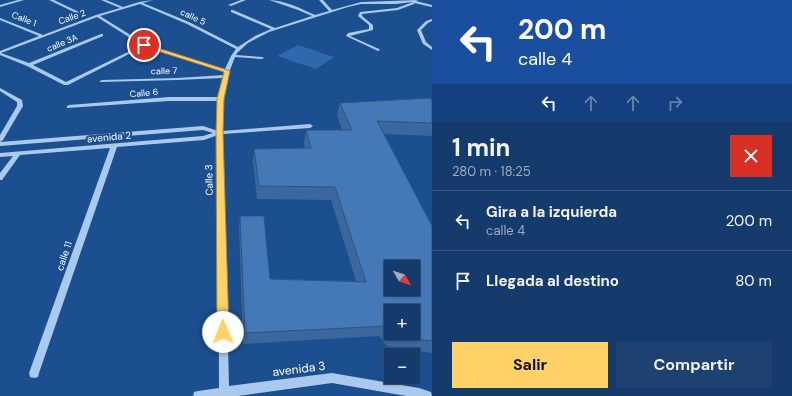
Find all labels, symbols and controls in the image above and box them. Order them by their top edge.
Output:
street label: calle 5 [178,6,208,28]
street label: Calle 2 [57,7,87,27]
street label: Calle 1 [10,9,38,29]
text: 200 m [518,11,606,48]
icon: left [452,16,504,68]
pin [127,28,161,62]
street label: calle 3A [45,31,79,55]
icon: arrive [133,34,155,56]
text: calle 4 [518,47,572,71]
street label: calle 7 [151,65,177,77]
street label: Calle 6 [129,86,159,100]
icon: left [538,92,560,114]
icon: ahead [580,92,602,114]
icon: ahead [622,92,644,114]
icon: right [664,92,686,114]
street label: avenida 2 [86,129,132,145]
text: 1 min [452,132,510,163]
button: close [730,135,772,177]
text: 280 m · 18:25 [452,163,531,180]
street label: Calle 3 [202,164,216,196]
text: Gira a la izquierda [486,202,617,222]
icon: left [452,210,474,232]
text: 200 m [726,211,772,231]
text: calle 4 [486,222,525,239]
street label: calle 11 [53,240,75,272]
north arrow [384,260,420,296]
map controls [384,260,420,384]
icon: arrive [452,270,474,292]
text: Llegada al destino [486,271,619,291]
text: 80 m [735,271,772,291]
button: + [384,304,420,340]
position arrow [202,311,244,353]
button: Salir [452,342,608,388]
button: Compartir [616,342,772,388]
button: − [384,348,420,384]
street label: avenida 3 [272,358,326,380]

